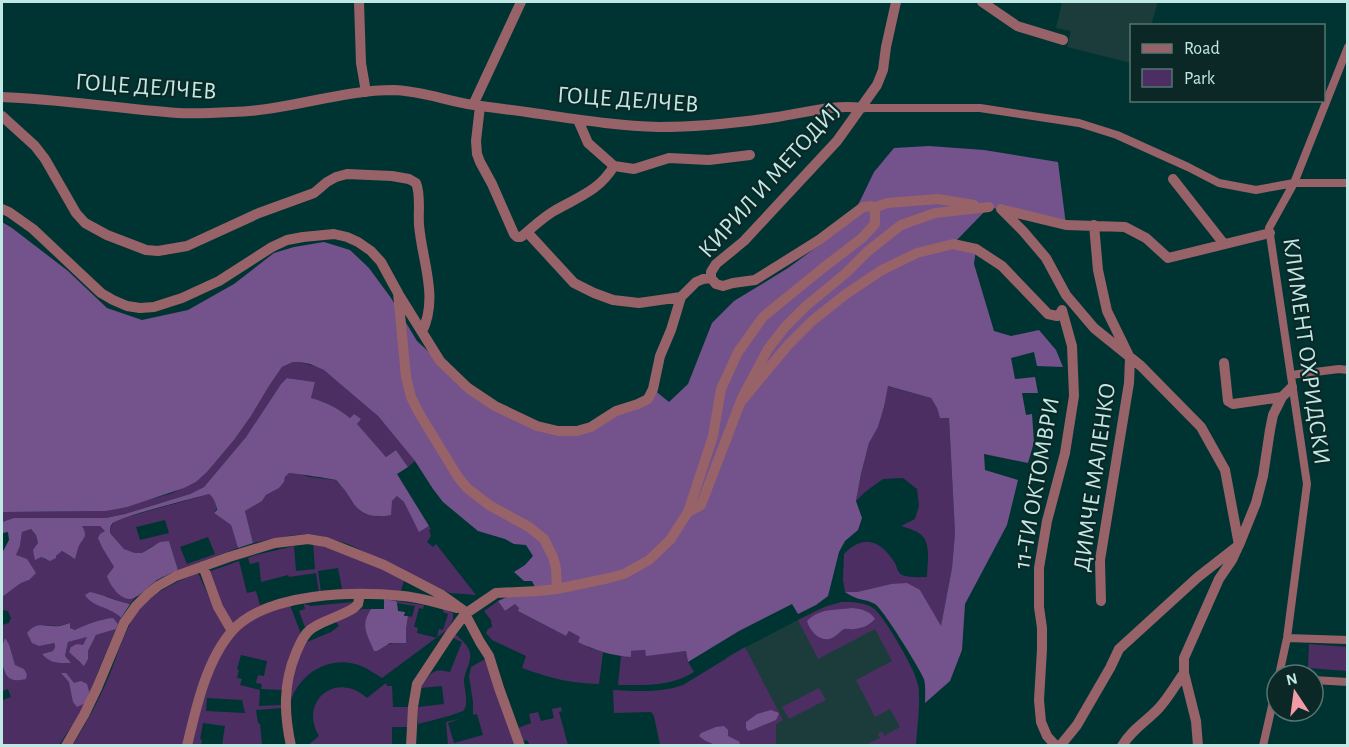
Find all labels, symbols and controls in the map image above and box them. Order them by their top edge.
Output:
legend [1130,24,1325,102]
text: Road [1184,40,1220,58]
street label: ГОЦЕ ДЕЛЧЕВ [74,70,217,104]
text: Park [1184,70,1216,88]
street label: ГОЦЕ ДЕЛЧЕВ [556,83,699,117]
street label: КИРИЛ И МЕТОДИЈ [694,99,845,263]
street label: КЛИМЕНТ ОХРИДСКИ [1278,236,1334,466]
street label: ДИМЧЕ МАЛЕНКО [1070,381,1120,573]
street label: 11-ТИ ОКТОМВРИ [1010,395,1064,571]
north arrow [1265,663,1325,723]
text: N [1285,670,1299,688]

